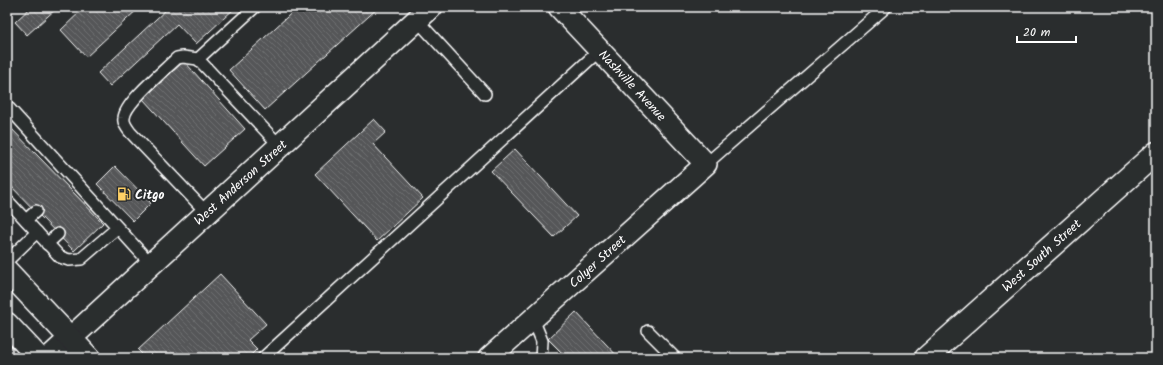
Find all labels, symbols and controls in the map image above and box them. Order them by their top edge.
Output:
scale bar [1017,18,1076,44]
text: 20 m [1023,23,1051,42]
street label: Nashville Avenue [593,45,671,127]
street label: West Anderson Street [189,135,293,231]
place label: Citgo [135,185,165,206]
fuel station icon: Citgo [116,186,132,202]
street label: West South Street [997,214,1087,298]
street label: Colyer Street [564,230,632,294]

